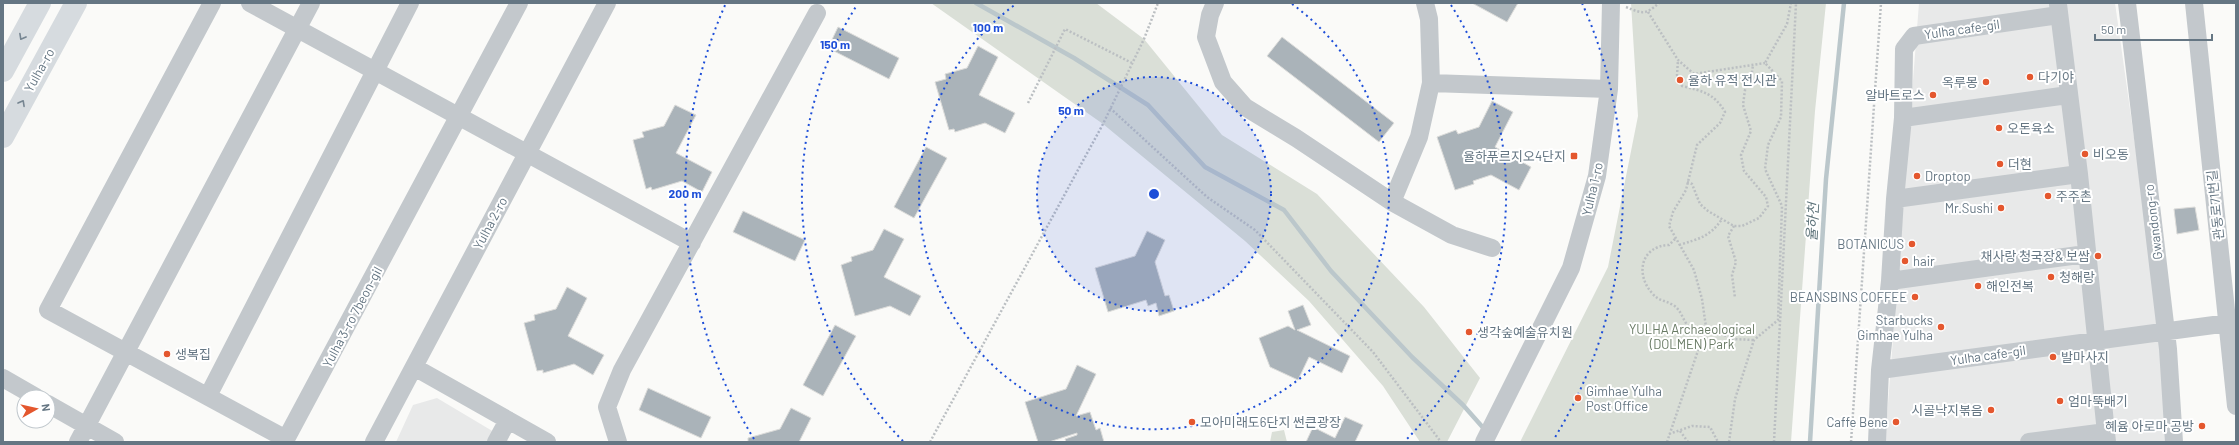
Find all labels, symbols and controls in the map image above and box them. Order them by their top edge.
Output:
street label: Yulha cafe-gil [1923,16,2001,42]
scale bar [2095,16,2212,42]
text: 100 m [973,20,1003,34]
text: 50 m [2101,22,2126,36]
one-way arrow [19,33,26,40]
text: 150 m [820,37,850,51]
street label: Yulha-ro [20,45,58,95]
place label: 다기야 [2038,69,2074,85]
place label: 율하 유적 전시관 [1688,72,1777,88]
marker: 다기야 [2025,72,2035,82]
place label: 옥루몽 [1942,74,1978,90]
marker: 율하 유적 전시관 [1675,75,1685,85]
marker: 옥루몽 [1981,77,1991,87]
place label: 알바트로스 [1865,87,1925,103]
marker: 알바트로스 [1928,90,1938,100]
one-way arrow [17,100,24,107]
text: 50 m [1058,103,1084,117]
place label: 오돈육소 [2007,120,2055,136]
marker: 오돈육소 [1994,123,2004,133]
place label: 비오동 [2093,146,2129,162]
place label: 율하푸르지오4단지 [1463,148,1566,164]
marker: 비오동 [2080,149,2090,159]
marker: 율하푸르지오4단지 [1569,151,1579,161]
place label: 더현 [2008,156,2032,172]
marker: 더현 [1995,159,2005,169]
street label: Yulha 1-ro [1578,161,1606,217]
place label: Droptop [1925,168,1971,184]
street label: 관동로71번길 [2203,169,2227,241]
marker: Droptop [1912,171,1922,181]
street label: Gwandong-ro [2140,183,2166,261]
text: 200 m [669,186,701,200]
centre of rings [1147,187,1161,201]
place label: 주주촌 [2056,188,2092,204]
marker: 주주촌 [2043,191,2053,201]
street label: Yulha 2-ro [470,194,510,252]
place label: Mr.Sushi [1945,200,1993,216]
water label: 율하천 [1803,201,1822,242]
marker: Mr.Sushi [1996,203,2006,213]
place label: BOTANICUS [1837,236,1904,252]
marker: BOTANICUS [1907,239,1917,249]
place label: 채사랑 청국장& 보쌈 [1981,248,2090,264]
marker: 채사랑 청국장& 보쌈 [2093,251,2103,261]
place label: hair [1913,253,1935,269]
marker: hair [1900,256,1910,266]
street label: Yulha 3-ro 7beon-gil [319,264,385,370]
place label: 청해랑 [2059,269,2095,285]
marker: 청해랑 [2046,272,2056,282]
place label: 해인전복 [1986,278,2034,294]
marker: 해인전복 [1973,281,1983,291]
place label: BEANSBINS COFFEE [1790,289,1907,305]
marker: BEANSBINS COFFEE [1910,292,1920,302]
place label: Starbucks Gimhae Yulha [1857,312,1933,343]
park label: YULHA Archaeological (DOLMEN) Park [1629,321,1755,352]
marker: Starbucks Gimhae Yulha [1936,322,1946,332]
place label: 생각숲예술유치원 [1477,324,1573,340]
marker: 생각숲예술유치원 [1464,327,1474,337]
street label: Yulha cafe-gil [1949,342,2027,368]
place label: 생복집 [175,346,211,362]
marker: 생복집 [162,349,172,359]
place label: 발마사지 [2061,349,2109,365]
marker: 발마사지 [2048,352,2058,362]
place label: Gimhae Yulha Post Office [1586,383,1662,414]
north arrow [16,389,56,429]
marker: Gimhae Yulha Post Office [1573,393,1583,403]
place label: 엄마뚝배기 [2068,393,2128,409]
marker: 엄마뚝배기 [2055,396,2065,406]
place label: 시골낙지볶음 [1911,402,1983,418]
text: N [39,403,53,412]
marker: 시골낙지볶음 [1986,405,1996,415]
place label: 모아미래도6단지 썬큰광장 [1200,414,1341,430]
place label: Caffe Bene [1827,414,1888,430]
marker: 모아미래도6단지 썬큰광장 [1187,417,1197,427]
marker: Caffe Bene [1891,417,1901,427]
place label: 혜윰 아로마 공방 [2105,418,2194,434]
marker: 혜윰 아로마 공방 [2197,421,2207,431]

